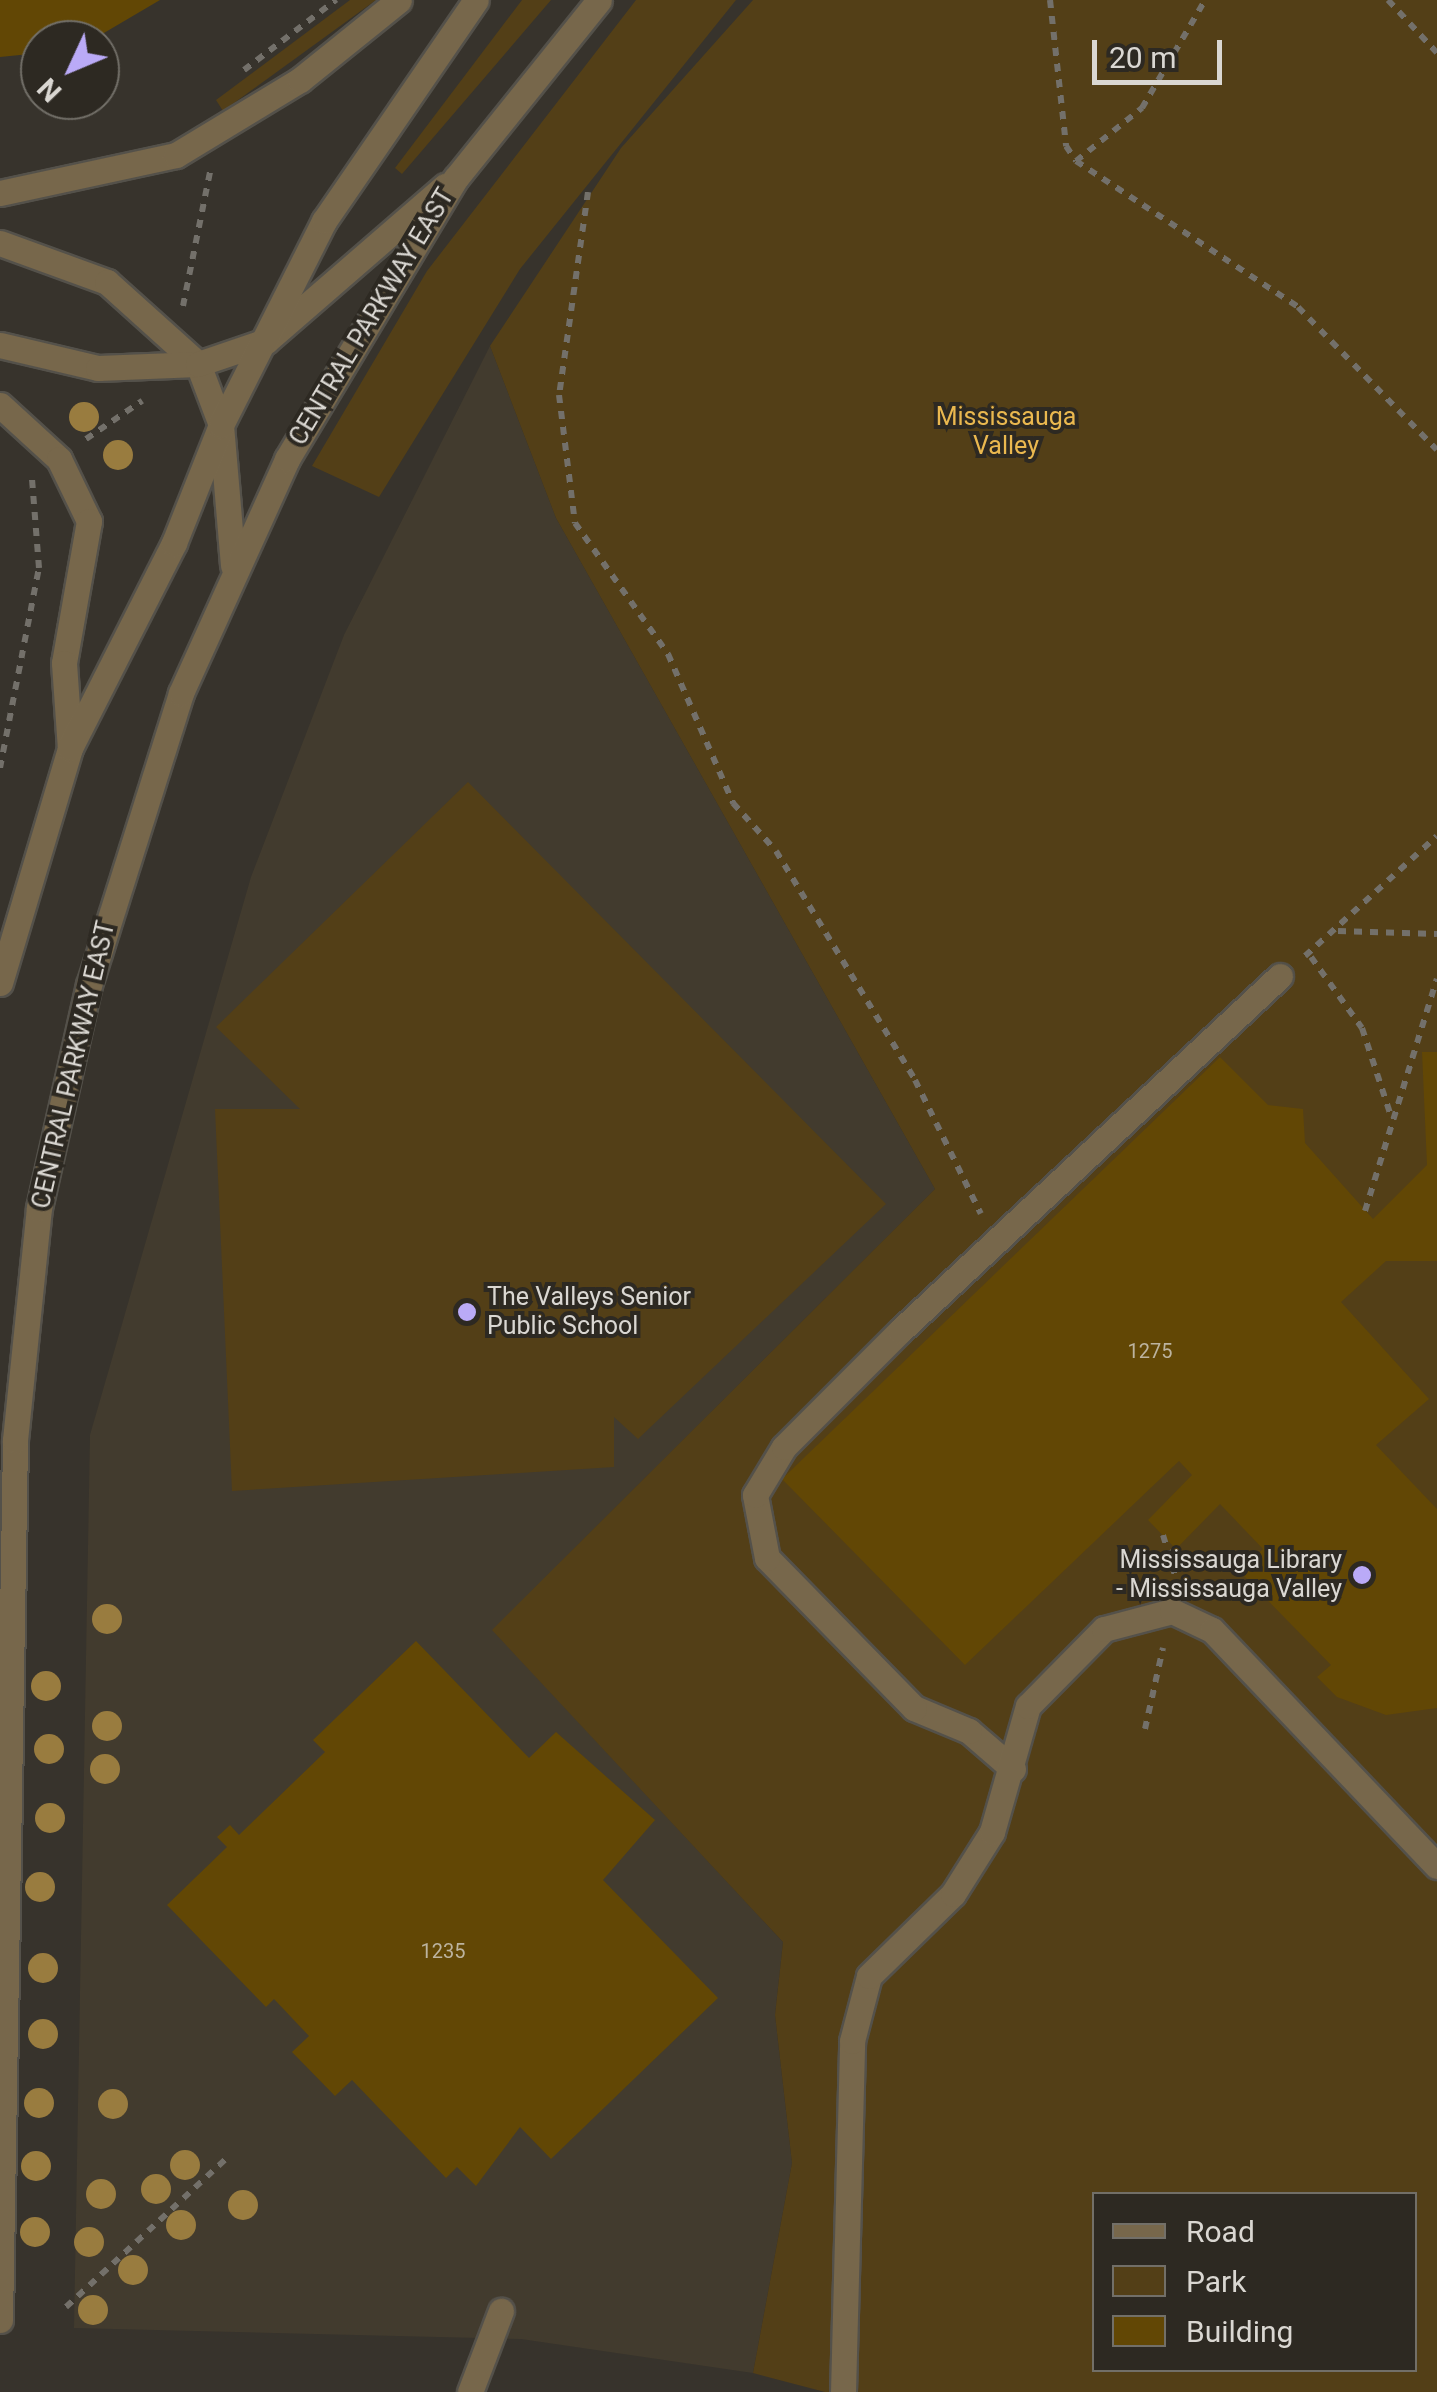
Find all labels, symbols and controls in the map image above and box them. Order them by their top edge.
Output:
north arrow [20,20,120,120]
scale bar [1097,20,1227,82]
text: 20 m [1109,40,1176,75]
text: N [31,71,68,108]
street label: CENTRAL PARKWAY EAST [283,183,461,451]
park label: Mississauga Valley [936,403,1076,462]
street label: CENTRAL PARKWAY EAST [26,918,122,1212]
place label: The Valleys Senior Public School [487,1283,691,1342]
marker: The Valleys Senior Public School [456,1301,478,1323]
house number: 1275 [1128,1339,1172,1363]
place label: Mississauga Library - Mississauga Valley [1116,1546,1342,1605]
marker: Mississauga Library - Mississauga Valley [1351,1564,1373,1586]
house number: 1235 [421,1939,465,1963]
legend [1092,2192,1417,2372]
text: Road [1186,2214,1255,2249]
text: Park [1186,2264,1246,2299]
text: Building [1186,2314,1293,2349]

